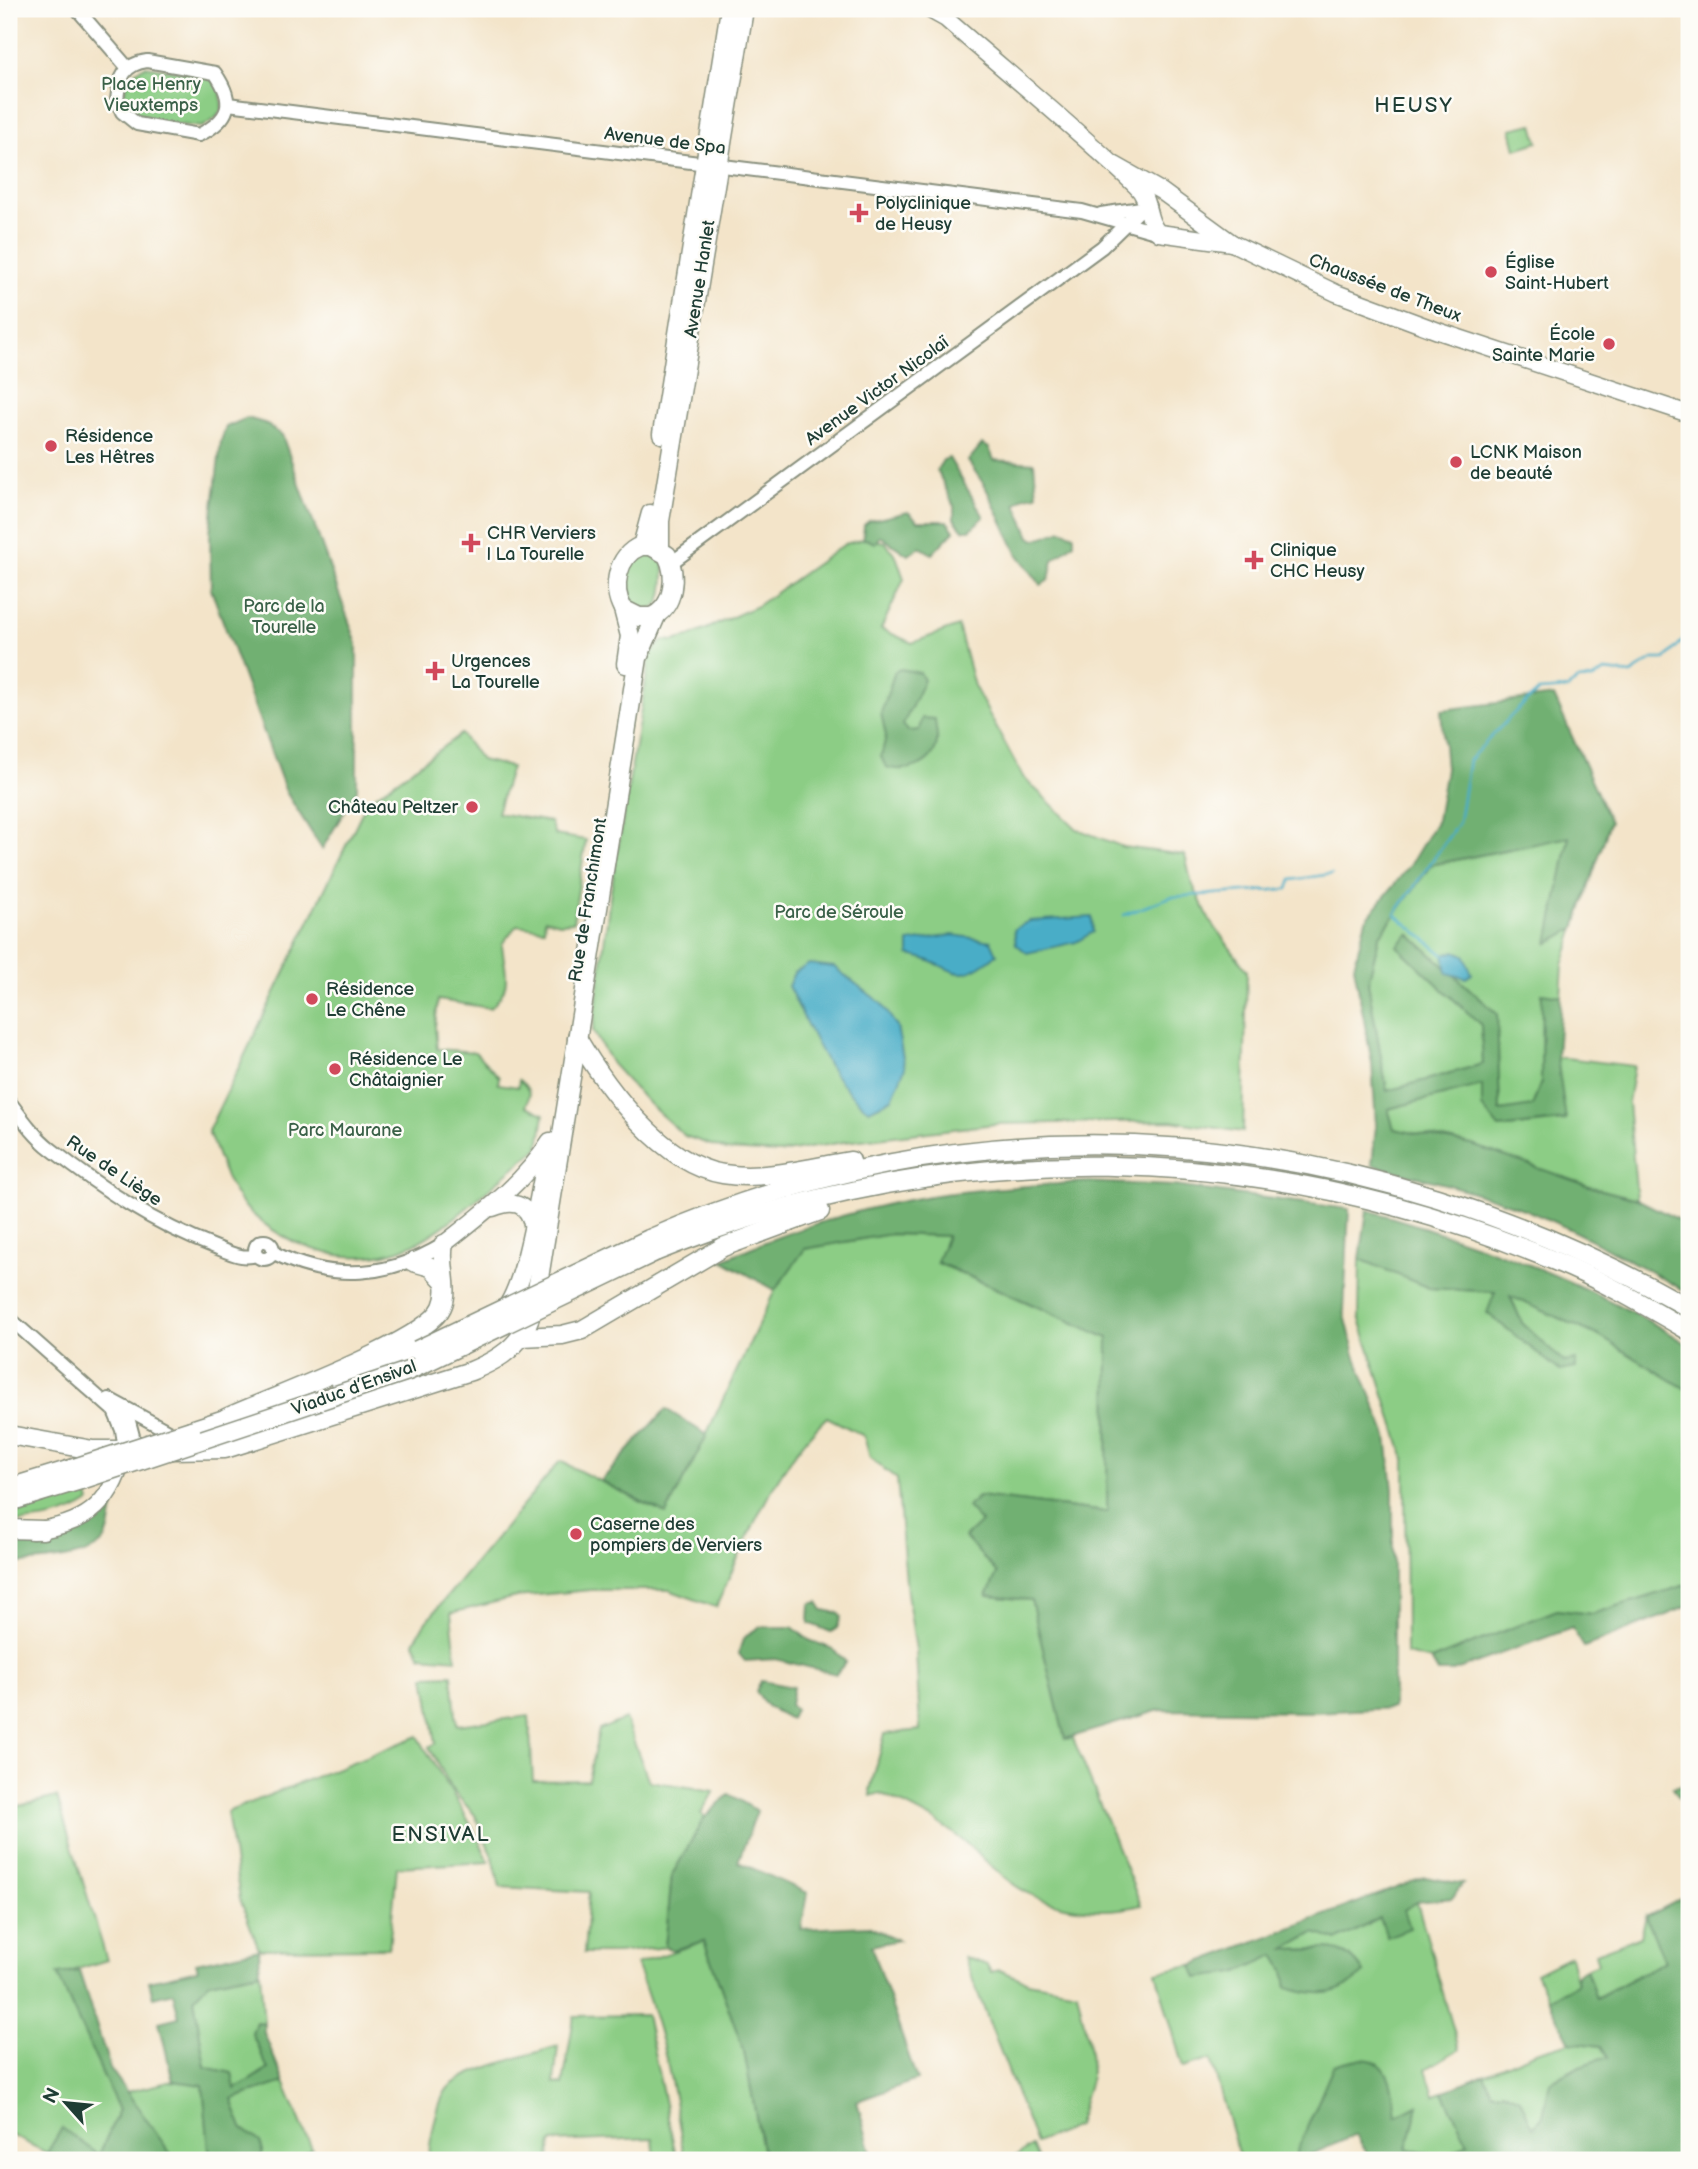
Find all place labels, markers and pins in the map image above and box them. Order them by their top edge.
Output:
place label: Polyclinique de Heusy [875,193,971,235]
marker: Polyclinique de Heusy [849,203,869,223]
place label: Église Saint-Hubert [1505,250,1609,294]
marker: Église Saint-Hubert [1483,264,1499,280]
place label: École Sainte Marie [1492,322,1595,366]
marker: École Sainte Marie [1601,336,1617,352]
place label: Résidence Les Hêtres [65,426,155,468]
marker: Résidence Les Hêtres [43,438,59,454]
place label: LCNK Maison de beauté [1470,442,1582,484]
marker: LCNK Maison de beauté [1448,454,1464,470]
place label: CHR Verviers | La Tourelle [487,523,596,565]
marker: CHR Verviers | La Tourelle [461,533,481,553]
place label: Clinique CHC Heusy [1270,540,1366,582]
marker: Clinique CHC Heusy [1244,550,1264,570]
place label: Urgences La Tourelle [451,651,540,693]
marker: Urgences La Tourelle [425,661,445,681]
place label: Château Peltzer [328,797,458,818]
marker: Château Peltzer [464,799,480,815]
place label: Résidence Le Chêne [326,979,414,1021]
marker: Résidence Le Chêne [304,991,320,1007]
place label: Résidence Le Châtaignier [349,1049,463,1091]
marker: Résidence Le Châtaignier [327,1061,343,1077]
place label: Caserne des pompiers de Verviers [590,1514,762,1556]
marker: Caserne des pompiers de Verviers [568,1526,584,1542]

